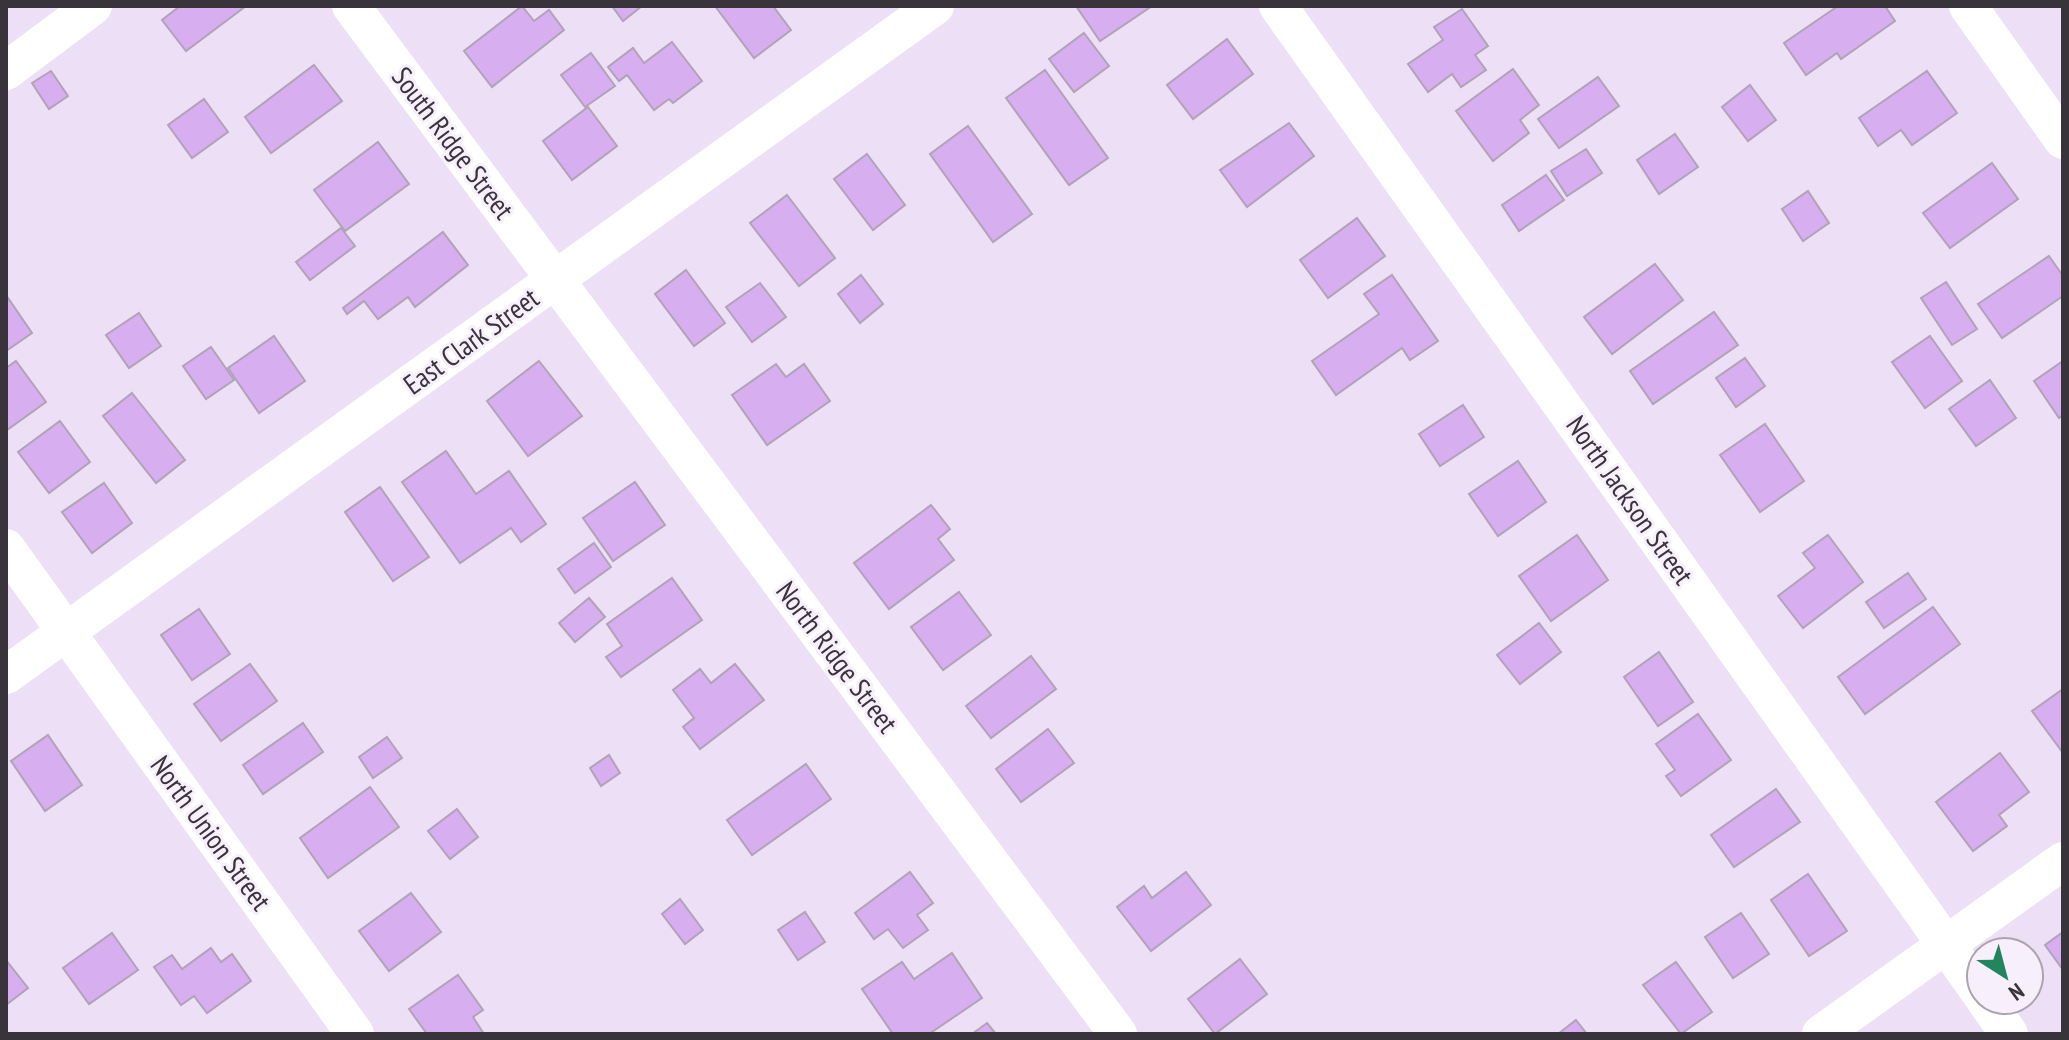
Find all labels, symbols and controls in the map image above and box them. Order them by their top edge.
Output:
street label: South Ridge Street [384,59,523,227]
street label: East Clark Street [396,279,546,402]
street label: North Jackson Street [1558,408,1703,592]
street label: North Ridge Street [768,573,907,740]
street label: North Union Street [143,748,280,918]
north arrow [1965,936,2045,1016]
text: N [2004,977,2030,1007]

